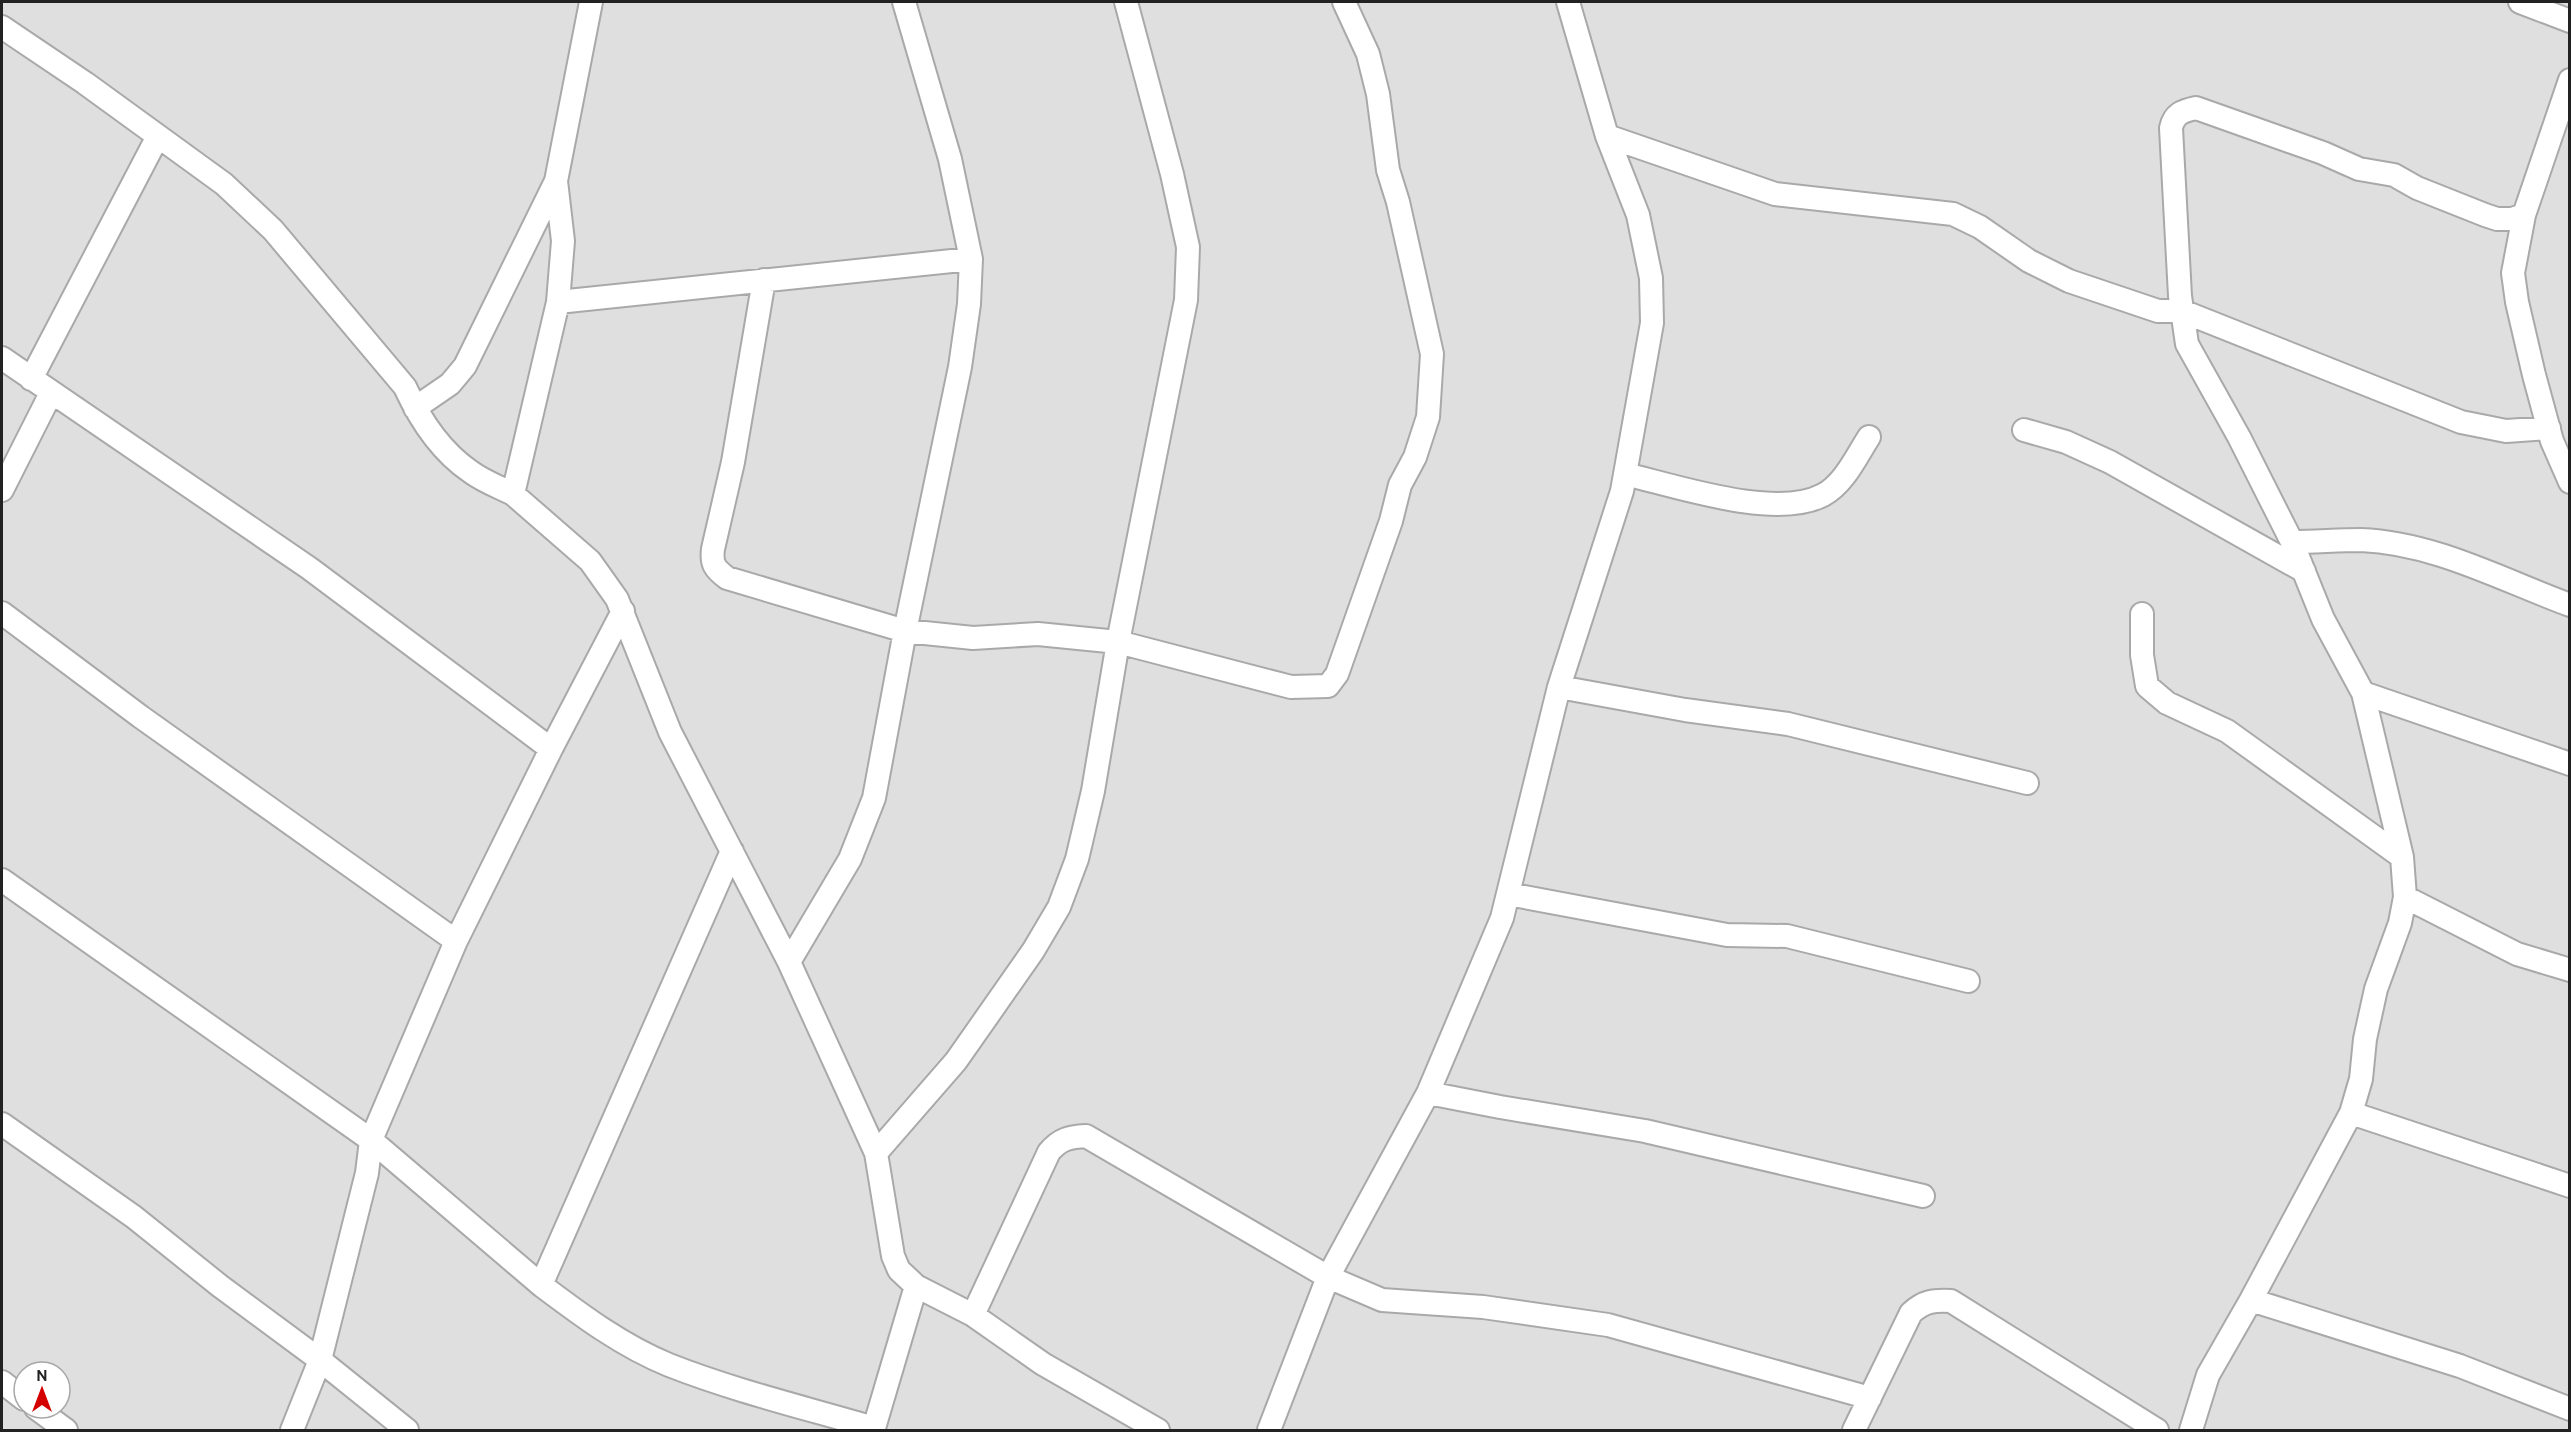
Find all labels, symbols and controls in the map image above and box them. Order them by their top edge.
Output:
north arrow [12,1360,72,1420]
text: N [36,1366,48,1385]

